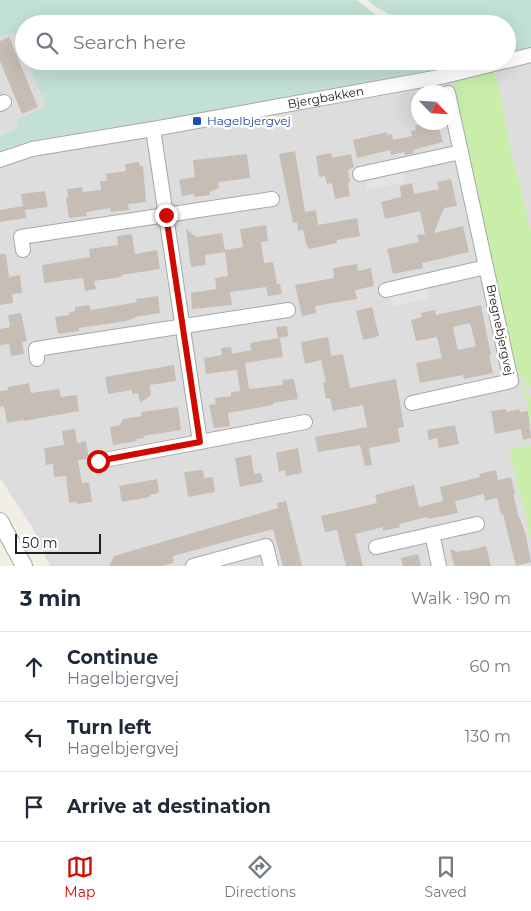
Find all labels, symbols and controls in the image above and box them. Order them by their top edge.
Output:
search box [15,15,516,70]
icon: search [33,29,61,57]
text: Search here [73,31,186,54]
street label: Bjergbakken [286,83,365,111]
north arrow [411,85,456,130]
place label: Hagelbjergvej [207,113,291,128]
marker: Hagelbjergvej [191,115,203,127]
route end [155,204,178,227]
street label: Bregnebjergvej [484,283,517,377]
route start [87,450,110,473]
scale bar [15,531,101,554]
text: 50 m [22,534,58,552]
text: 3 min [20,586,81,611]
text: Walk · 190 m [411,589,511,608]
text: Continue [67,646,158,669]
icon: ahead [20,653,48,681]
text: 60 m [469,657,511,676]
text: Hagelbjergvej [67,669,179,688]
text: Turn left [67,716,152,739]
icon: left [20,723,48,751]
text: 130 m [464,727,511,746]
text: Hagelbjergvej [67,739,179,758]
icon: arrive [20,793,48,821]
text: Arrive at destination [67,795,271,818]
tab: Map [64,853,95,901]
tab: Directions [224,853,296,901]
tab: Saved [425,853,467,901]

